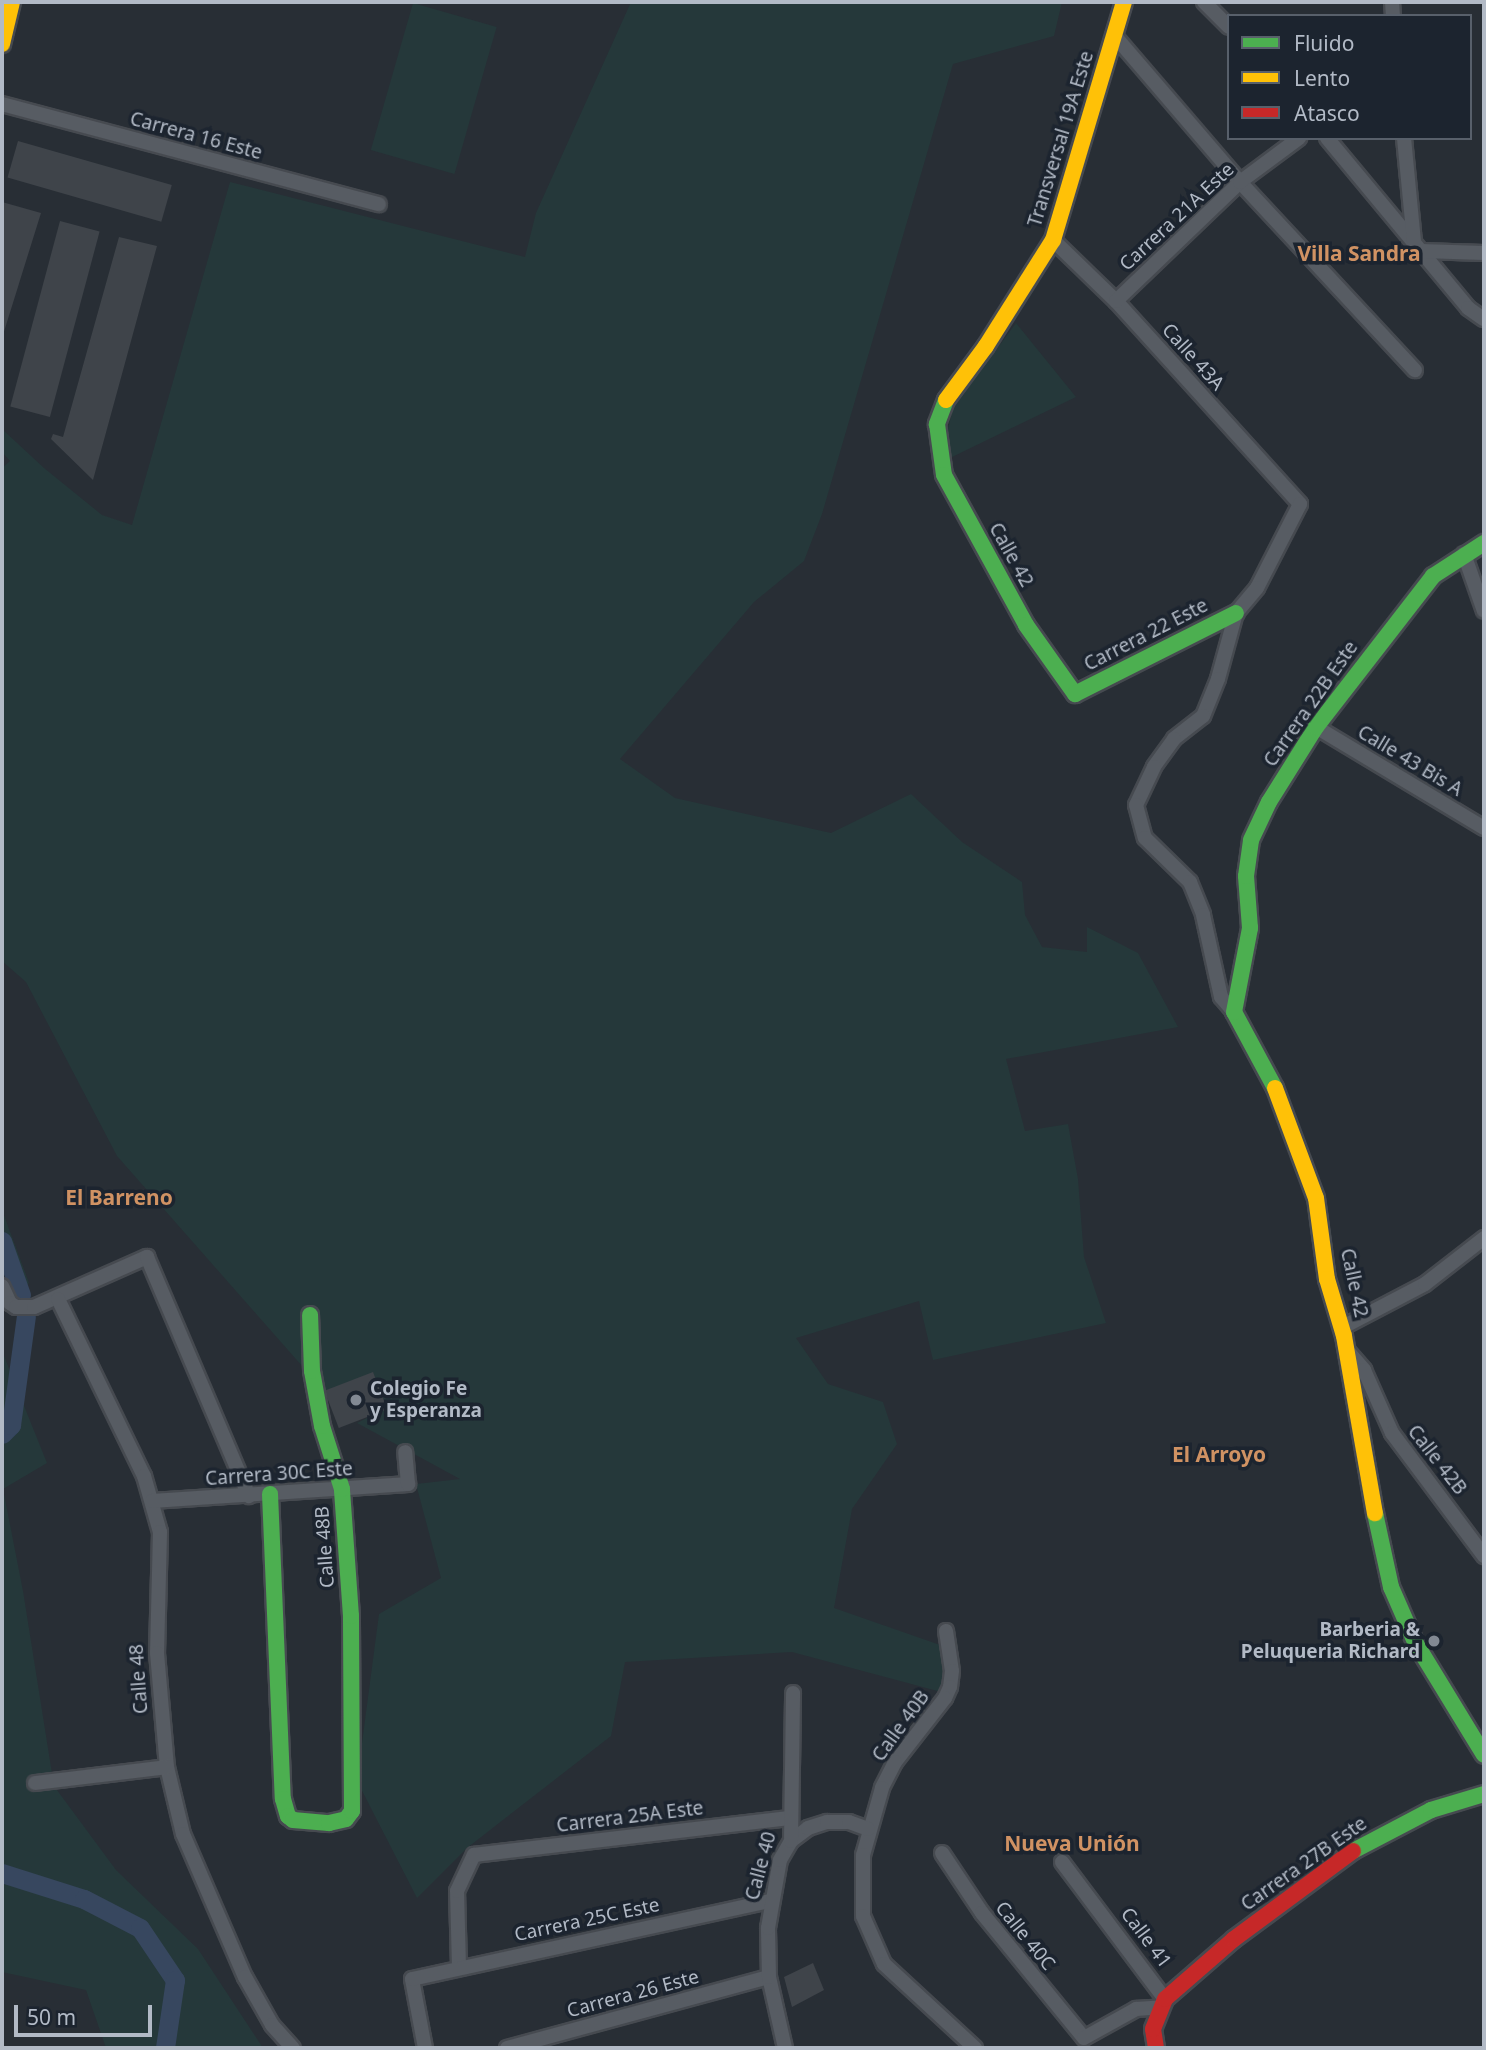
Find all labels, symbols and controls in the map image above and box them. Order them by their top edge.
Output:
legend [1227,14,1472,140]
text: Fluido [1294,29,1354,57]
street label: Transversal 19A Este [1023,48,1099,230]
text: Lento [1294,64,1350,92]
text: Atasco [1294,99,1360,127]
street label: Carrera 16 Este [128,107,264,165]
street label: Carrera 21A Este [1115,158,1239,276]
district label: Villa Sandra [1297,240,1421,266]
street label: Calle 43A [1157,319,1229,395]
street label: Calle 42 [984,519,1038,591]
street label: Carrera 22 Este [1080,594,1212,676]
street label: Carrera 22B Este [1259,637,1363,771]
street label: Calle 43 Bis A [1353,721,1467,801]
district label: El Barreno [65,1184,173,1210]
street label: Calle 42 [1336,1246,1372,1320]
place label: Colegio Fe y Esperanza [370,1378,482,1422]
marker: Colegio Fe y Esperanza [348,1392,364,1408]
street label: Calle 42B [1403,1421,1471,1499]
district label: El Arroyo [1172,1441,1266,1467]
street label: Carrera 30C Este [205,1457,353,1491]
street label: Calle 48B [311,1505,339,1589]
place label: Barberia & Peluqueria Richard [1241,1619,1420,1663]
marker: Barberia & Peluqueria Richard [1426,1633,1442,1649]
street label: Calle 48 [125,1643,153,1715]
street label: Calle 40B [868,1686,934,1766]
street label: Carrera 25A Este [555,1797,705,1837]
street label: Carrera 27B Este [1237,1812,1371,1916]
street label: Calle 40 [741,1829,781,1903]
district label: Nueva Unión [1004,1830,1140,1856]
street label: Carrera 25C Este [512,1893,662,1947]
street label: Calle 40C [990,1897,1060,1975]
street label: Calle 41 [1116,1903,1176,1973]
street label: Carrera 26 Este [565,1965,701,2023]
scale bar [18,1990,156,2034]
text: 50 m [27,2003,76,2031]

